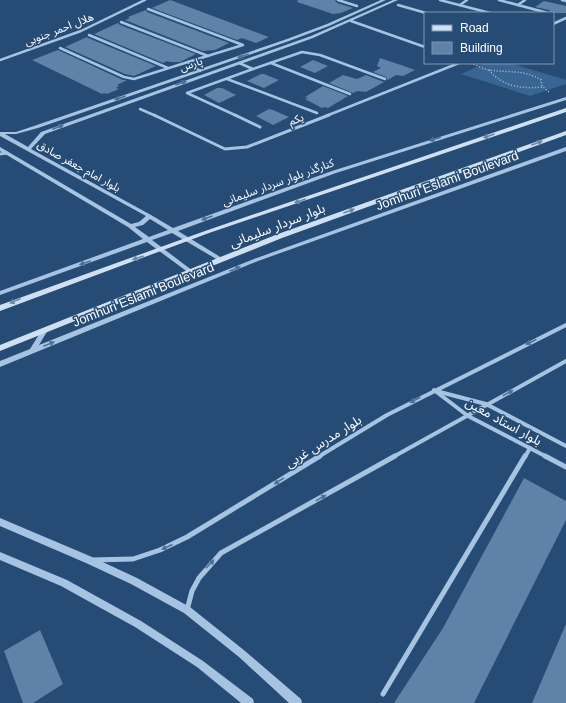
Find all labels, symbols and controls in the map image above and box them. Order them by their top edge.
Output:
street label: هلال احمر جنوبی [23,10,96,49]
legend [424,12,554,64]
text: Road [460,21,489,35]
text: Building [460,41,503,55]
one-way arrow [237,53,249,59]
street label: پارس [178,55,205,75]
one-way arrow [175,80,187,86]
one-way arrow [114,95,126,101]
street label: یکم [287,111,306,130]
one-way arrow [53,124,65,130]
one-way arrow [483,133,495,139]
one-way arrow [429,136,441,142]
street label: بلوار امام جعفر صادق [34,138,123,196]
one-way arrow [532,140,544,146]
street label: Jomhuri Eslami Boulevard [374,148,521,213]
street label: کنارگذر بلوار سردار سلیمانی [221,156,336,209]
one-way arrow [294,198,306,204]
street label: بلوار سردار سلیمانی [227,200,327,251]
one-way arrow [344,208,356,214]
one-way arrow [200,216,212,222]
one-way arrow [131,255,143,261]
street label: Jomhuri Eslami Boulevard [70,259,216,330]
one-way arrow [78,260,90,266]
one-way arrow [229,266,240,272]
one-way arrow [9,299,21,305]
one-way arrow [525,339,537,345]
one-way arrow [44,341,55,347]
one-way arrow [502,390,513,396]
street label: بلوار استاد معین [463,394,544,449]
one-way arrow [409,397,420,403]
street label: بلوار مدرس غربی [282,412,365,472]
one-way arrow [274,477,284,485]
one-way arrow [315,494,327,501]
one-way arrow [161,544,173,550]
one-way arrow [205,559,215,569]

